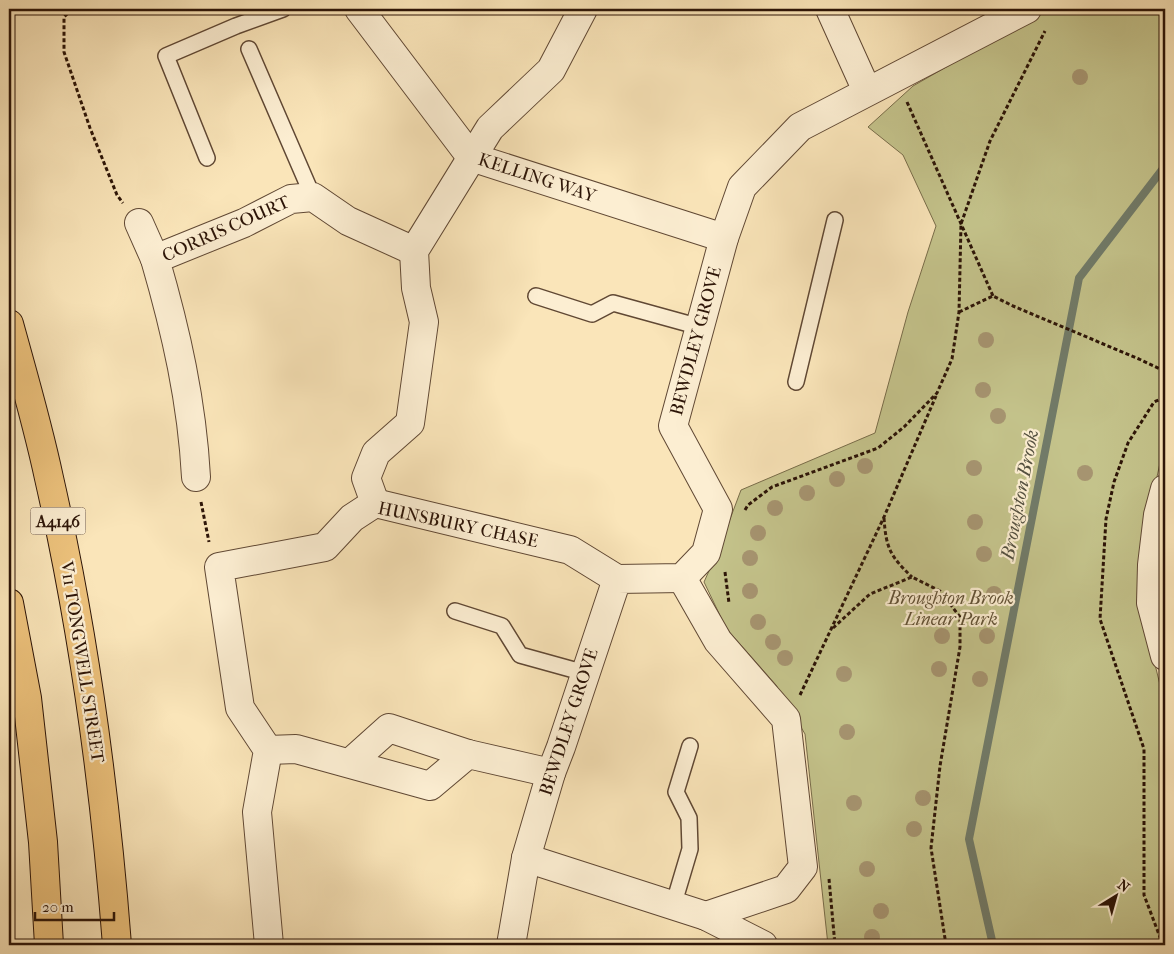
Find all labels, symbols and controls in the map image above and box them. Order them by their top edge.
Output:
street label: KELLING WAY [475,149,599,207]
street label: CORRIS COURT [159,191,294,267]
street label: BEWDLEY GROVE [666,264,726,418]
water label: Broughton Brook [996,428,1043,563]
street label: HUNSBURY CHASE [376,498,540,552]
road number: A4146 [30,508,86,534]
street label: V11 TONGWELL STREET [56,559,108,765]
park label: Broughton Brook Linear Park [887,588,1014,630]
street label: BEWDLEY GROVE [535,646,603,798]
north arrow [1092,872,1142,922]
text: N [1114,876,1133,896]
scale bar [35,889,114,921]
text: 20 m [42,898,74,916]

